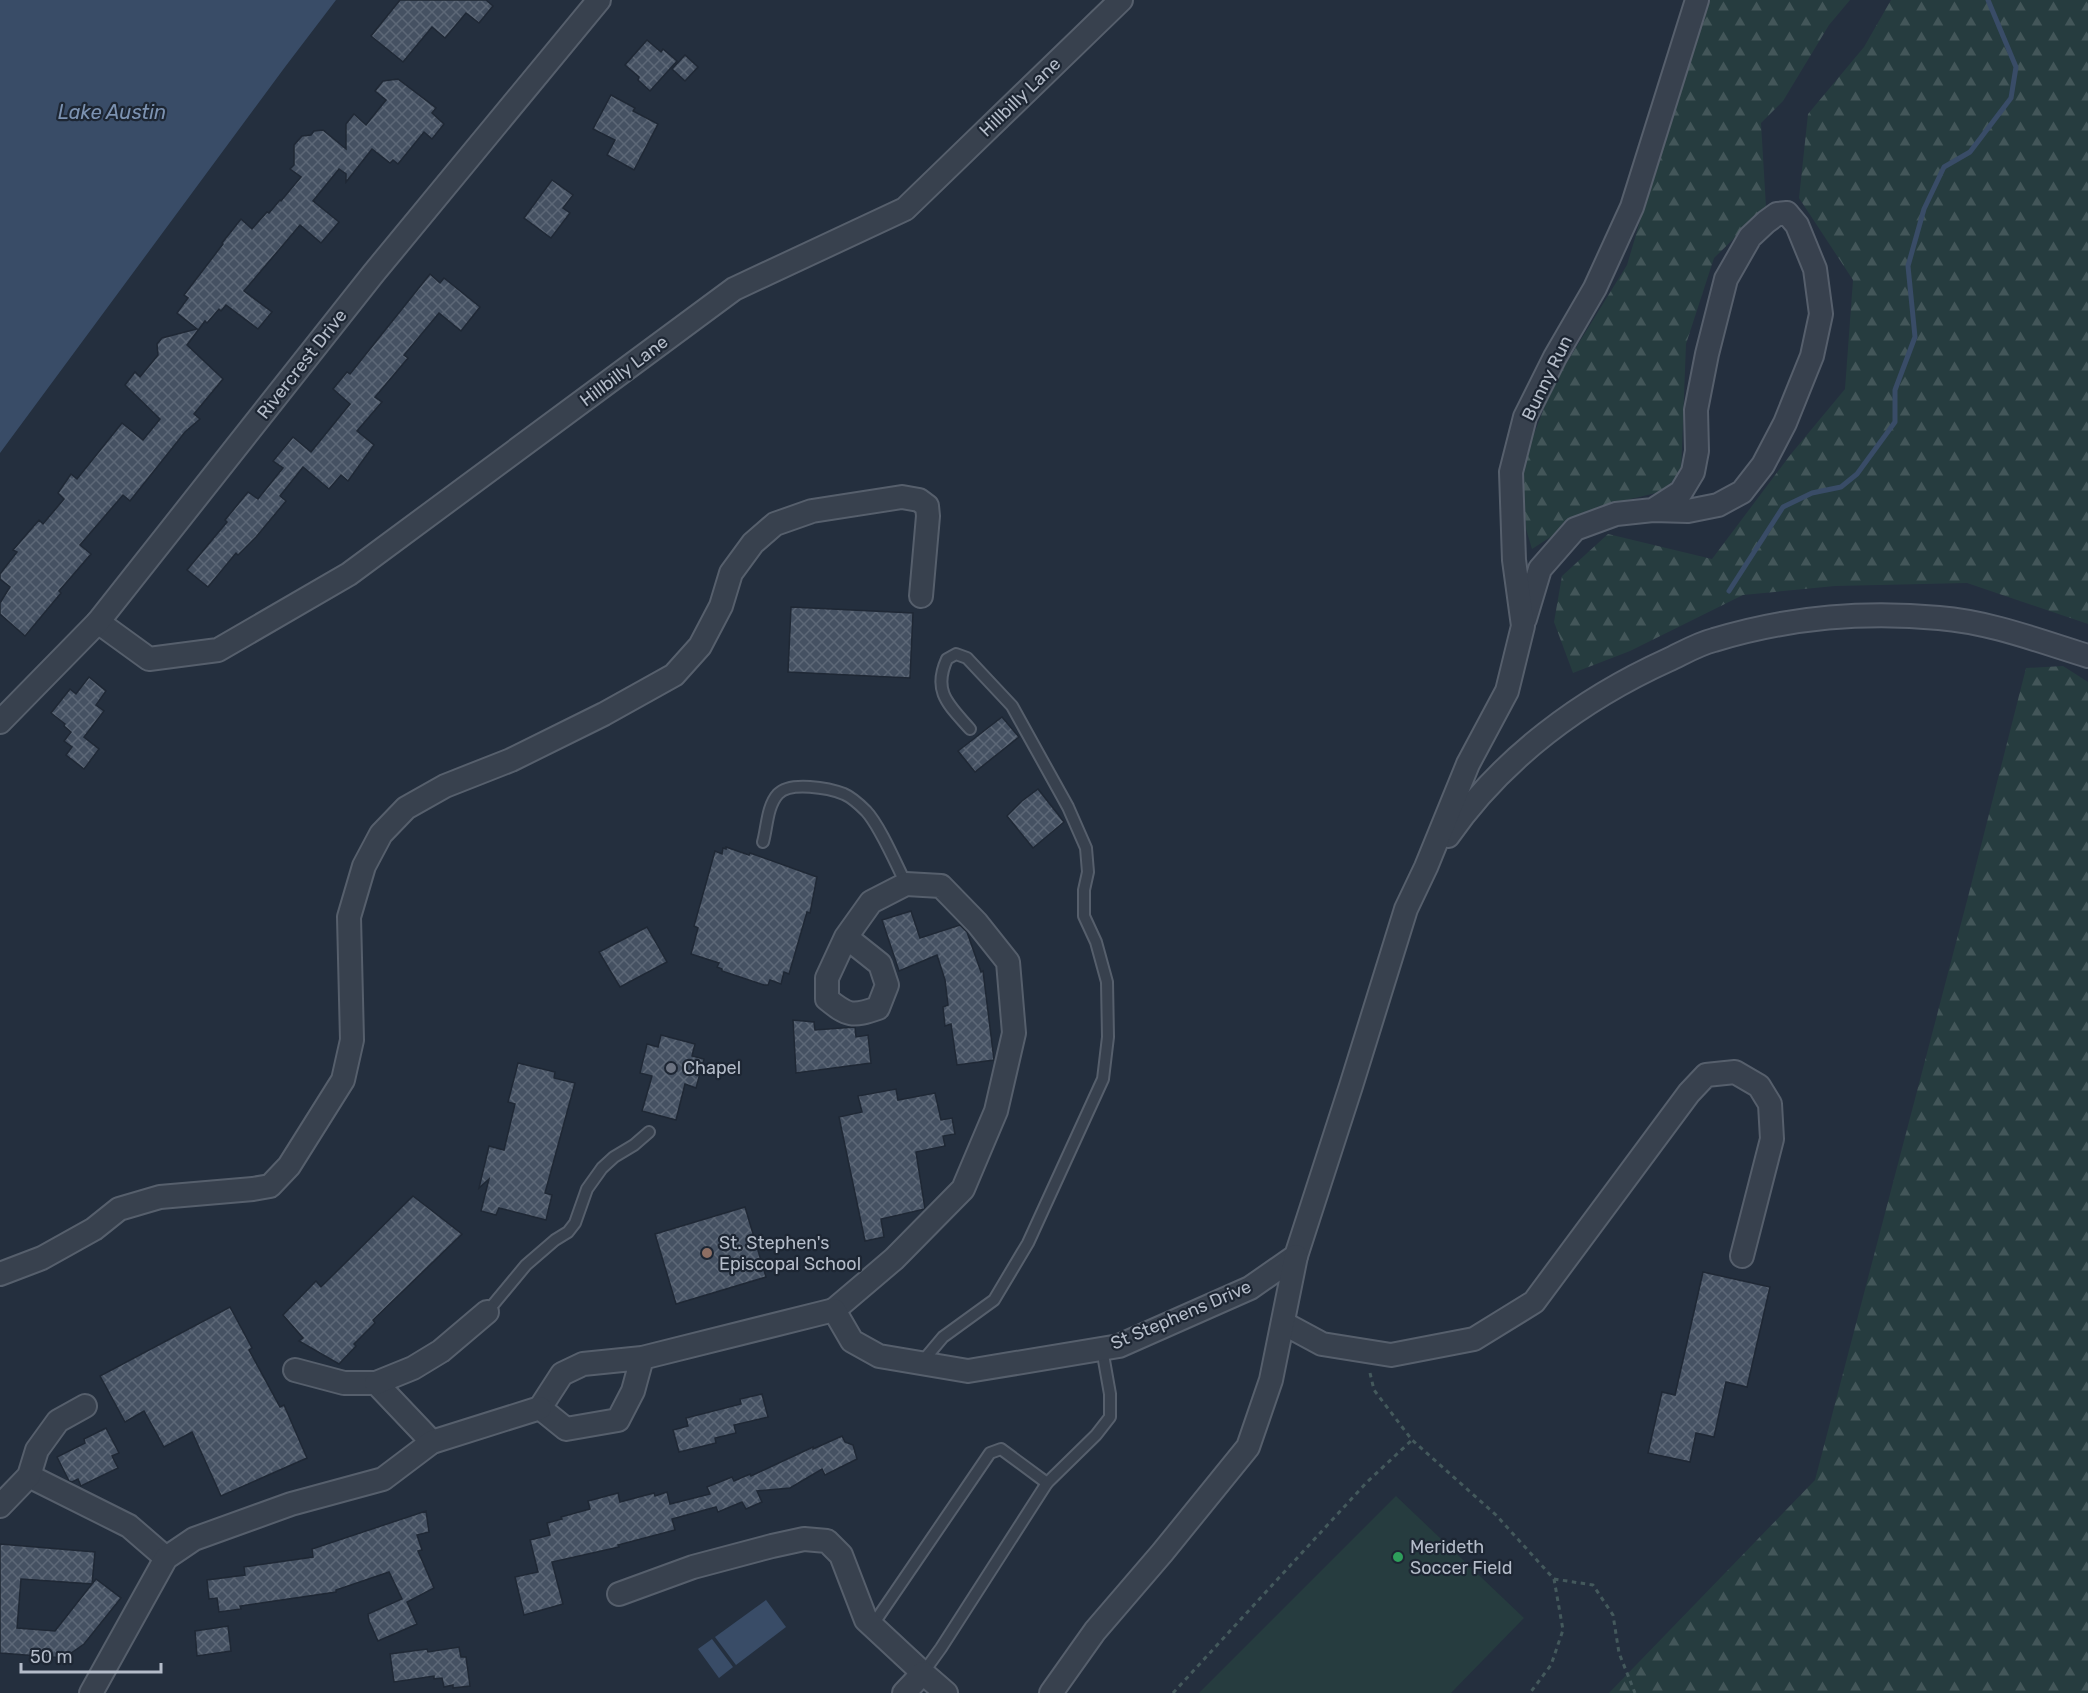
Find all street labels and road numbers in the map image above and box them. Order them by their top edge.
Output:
street label: Hillbilly Lane [975,53,1065,141]
street label: Rivercrest Drive [252,305,352,423]
street label: Hillbilly Lane [576,331,672,411]
street label: Bunny Run [1517,332,1577,424]
street label: St Stephens Drive [1107,1275,1255,1355]

